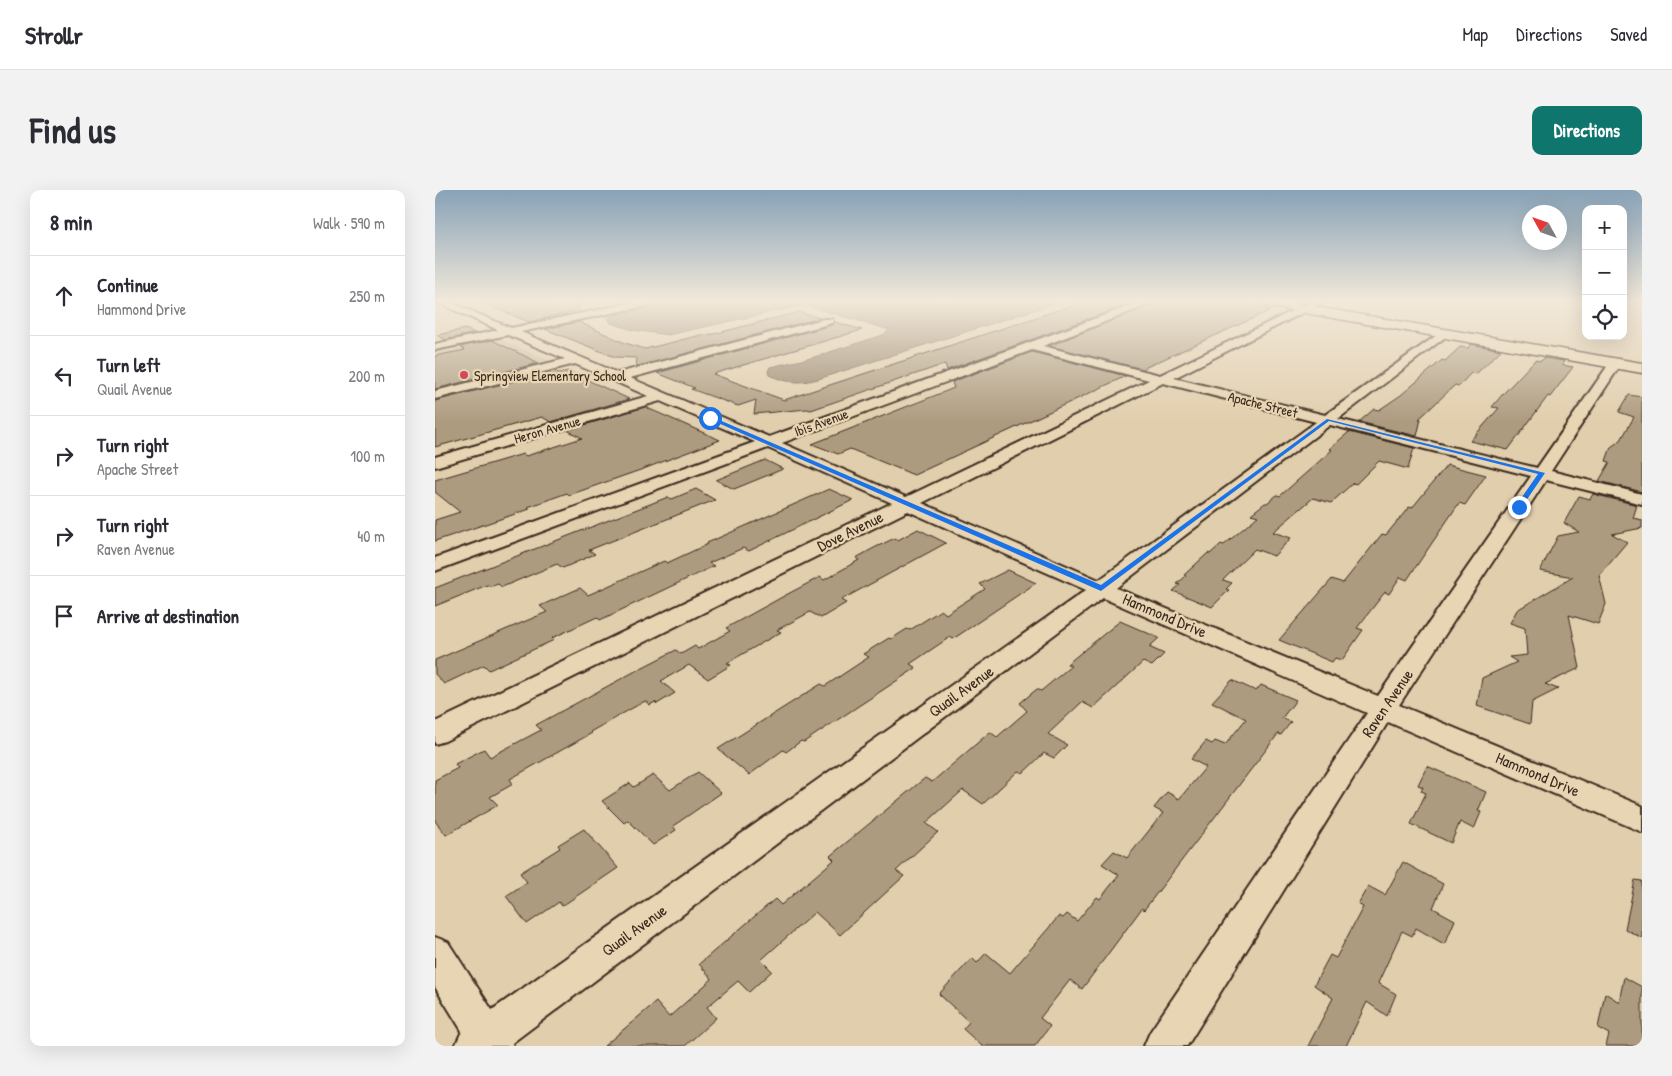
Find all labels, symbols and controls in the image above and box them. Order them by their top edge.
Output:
text: Strollr [25,19,83,51]
text: Map [1463,22,1488,47]
text: Directions [1516,22,1582,47]
text: Saved [1610,22,1647,47]
button: Directions [1532,106,1642,155]
text: Find us [30,107,116,154]
north arrow [1522,205,1567,250]
map controls [1582,205,1627,340]
button: + [1582,205,1627,250]
text: 8 min [50,208,92,237]
text: Walk · 590 m [313,212,385,234]
button: − [1582,250,1627,295]
text: Continue [97,272,158,298]
icon: ahead [50,282,78,310]
text: 250 m [349,285,385,307]
button: locate [1582,295,1627,340]
text: Hammond Drive [97,298,186,320]
text: Turn left [97,352,160,378]
icon: left [50,362,78,390]
text: 200 m [349,365,385,387]
place label: Springview Elementary School [474,366,626,386]
marker: Springview Elementary School [458,369,470,381]
text: Quail Avenue [97,378,172,400]
street label: Apache Street [1226,386,1300,423]
street label: Ibis Avenue [791,403,851,441]
route start [699,407,722,430]
street label: Heron Avenue [512,410,583,448]
text: Turn right [97,432,168,458]
icon: right [50,442,78,470]
text: 100 m [350,445,385,467]
text: Apache Street [97,458,178,480]
route end [1508,496,1531,519]
street label: Dove Avenue [813,505,887,556]
text: Turn right [97,512,168,538]
icon: right [50,522,78,550]
text: 40 m [357,525,385,547]
text: Raven Avenue [97,538,175,560]
street label: Hammond Drive [1120,587,1211,643]
icon: arrive [50,602,78,630]
text: Arrive at destination [97,603,239,629]
street label: Quail Avenue [924,660,998,722]
street label: Raven Avenue [1356,664,1418,741]
street label: Hammond Drive [1493,746,1584,802]
street label: Quail Avenue [597,899,671,961]

